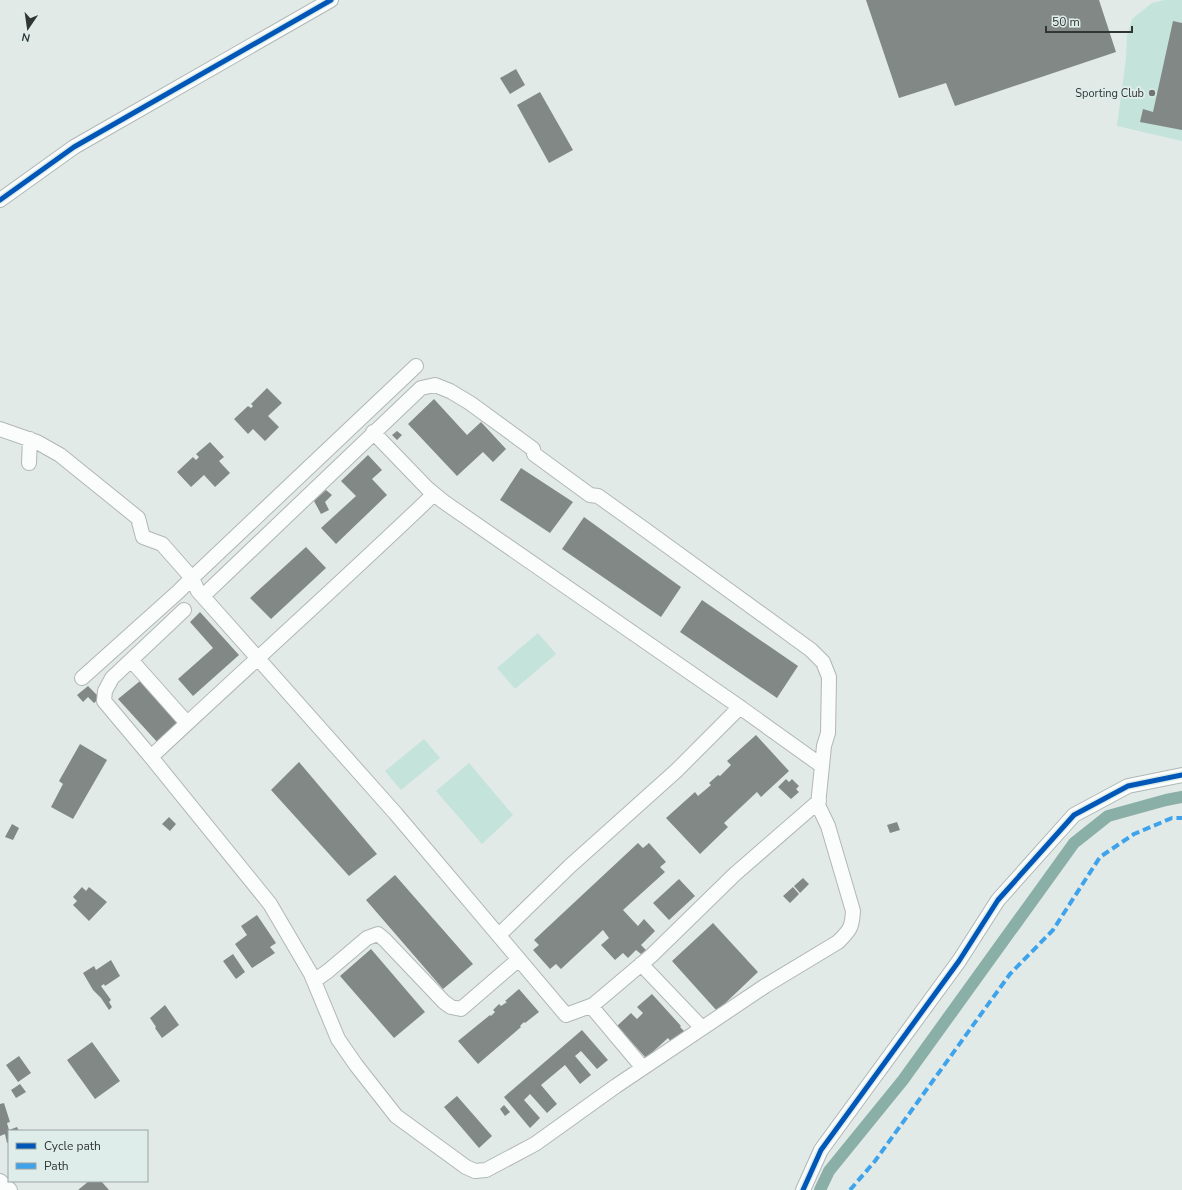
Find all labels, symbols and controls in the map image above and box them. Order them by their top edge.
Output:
north arrow [8,8,48,48]
scale bar [1046,8,1132,34]
text: 50 m [1052,14,1080,30]
text: N [20,29,32,45]
place label: Sporting Club [1075,86,1144,101]
marker: Sporting Club [1147,88,1157,98]
legend [8,1130,148,1182]
text: Cycle path [44,1138,101,1154]
text: Path [44,1158,69,1174]

